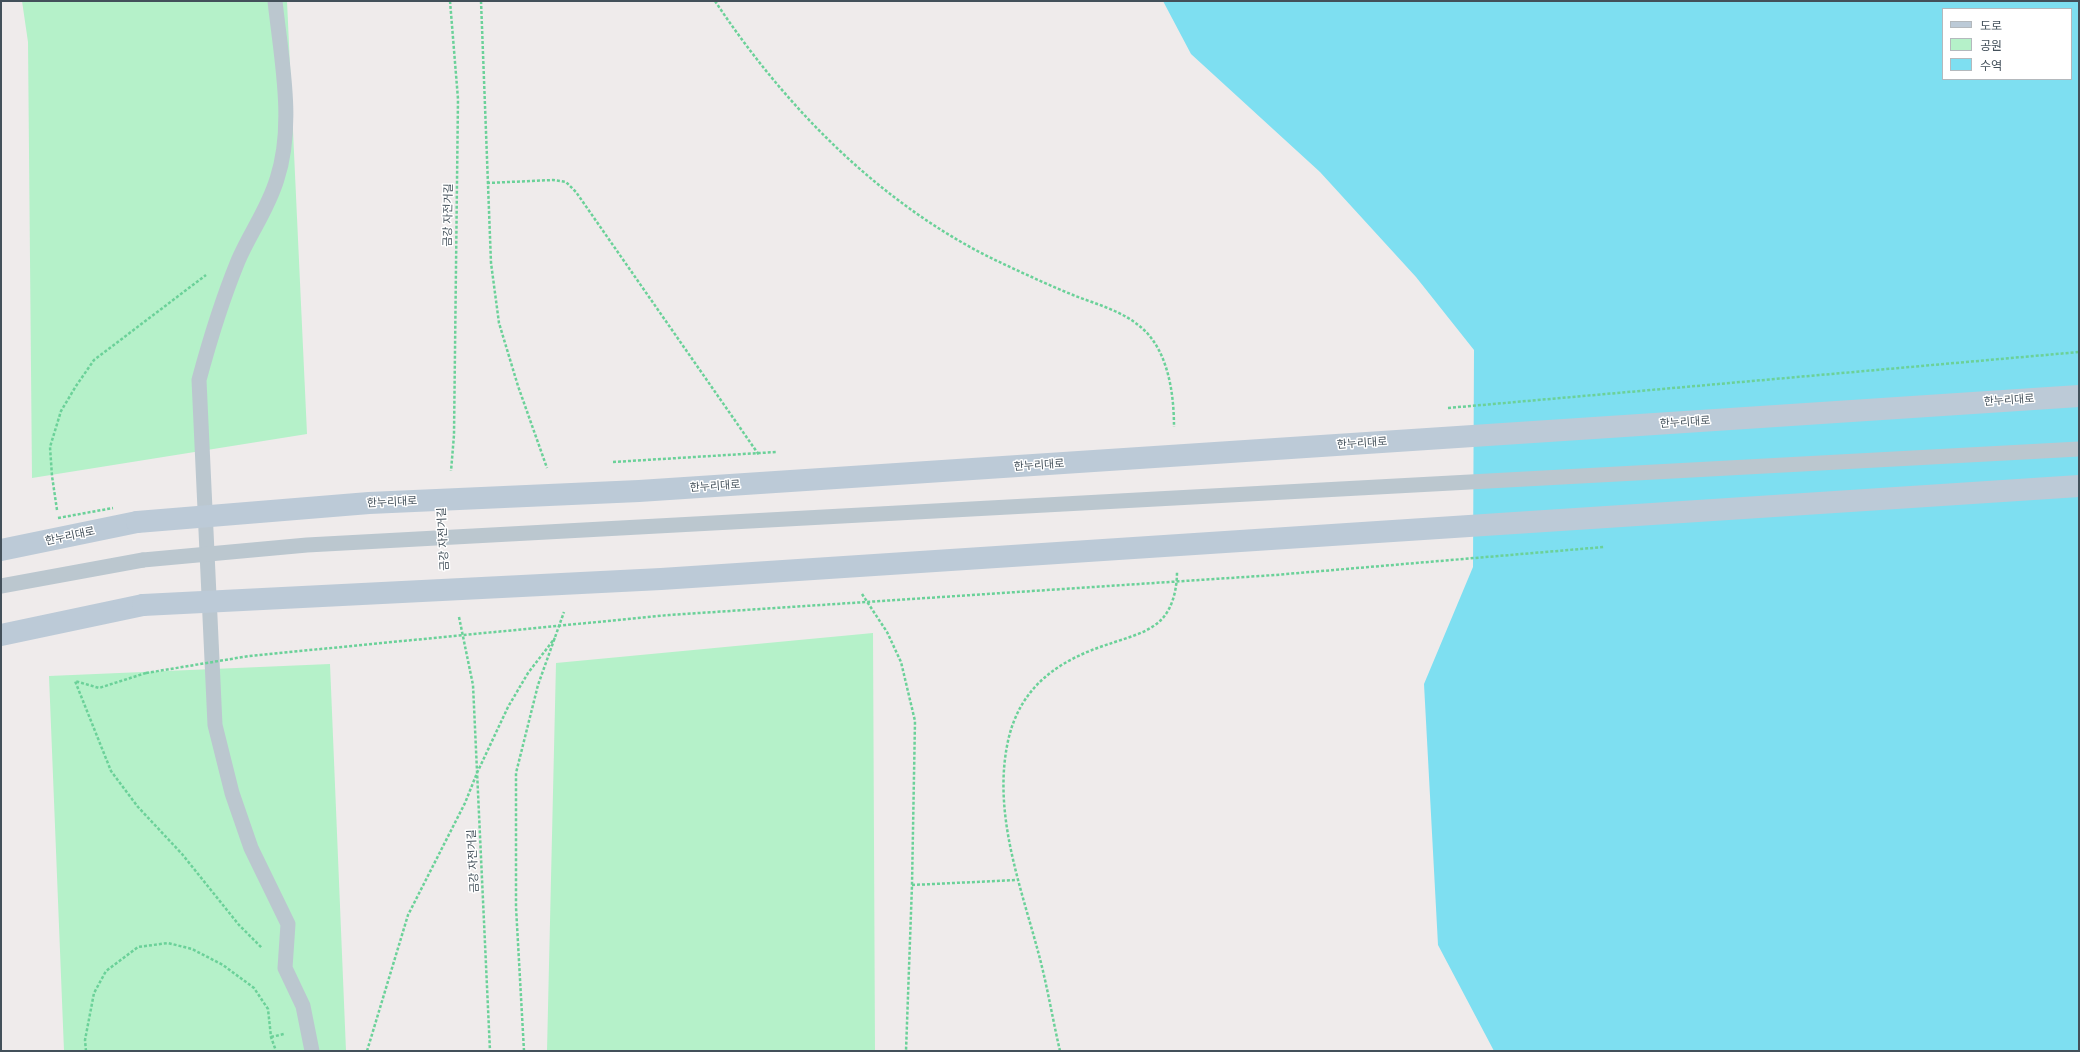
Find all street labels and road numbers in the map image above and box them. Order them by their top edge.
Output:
street label: 금강 자전거길 [441,183,455,247]
street label: 한누리대로 [1983,392,2035,408]
street label: 한누리대로 [1659,414,1711,430]
street label: 한누리대로 [1336,435,1388,451]
street label: 한누리대로 [1013,457,1065,473]
street label: 한누리대로 [689,478,741,494]
street label: 한누리대로 [366,494,418,510]
street label: 금강 자전거길 [435,507,451,571]
street label: 한누리대로 [44,524,96,548]
street label: 금강 자전거길 [465,829,481,893]

